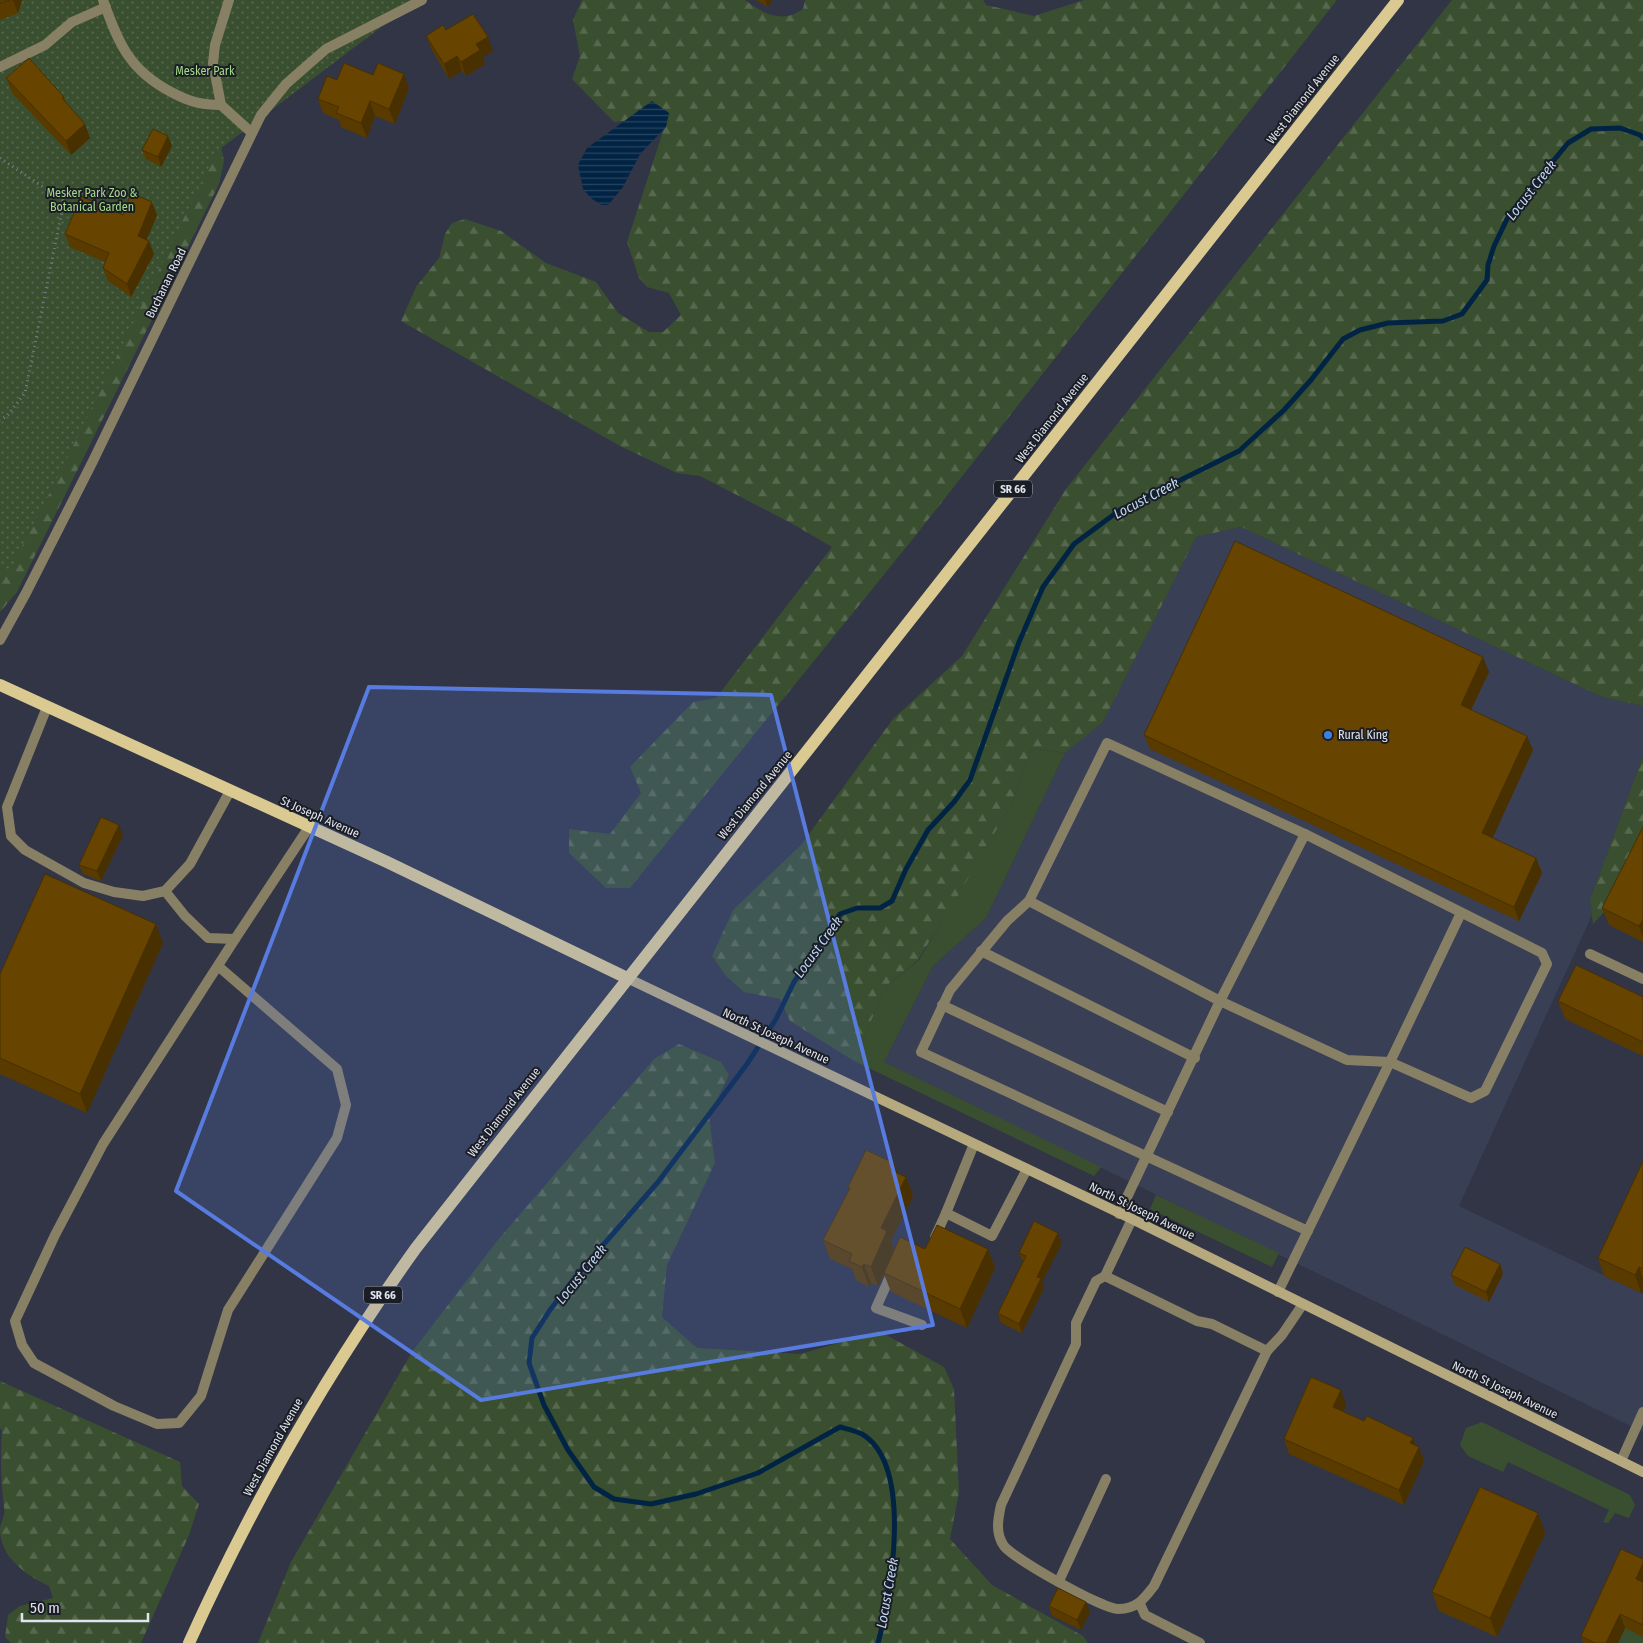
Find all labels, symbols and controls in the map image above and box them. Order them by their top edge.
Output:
street label: West Diamond Avenue [1264,51,1342,147]
park label: Mesker Park [175,64,235,78]
water label: Locust Creek [1503,157,1560,224]
park label: Mesker Park Zoo & Botanical Garden [47,186,137,214]
street label: Buchanan Road [143,246,189,320]
street label: West Diamond Avenue [1013,370,1091,466]
water label: Locust Creek [1111,474,1182,523]
road number: SR 66 [994,480,1032,498]
place label: Rural King [1338,728,1388,742]
marker: Rural King [1322,729,1334,741]
street label: West Diamond Avenue [715,748,795,842]
street label: St Joseph Avenue [278,793,362,841]
water label: Locust Creek [791,913,846,981]
street label: North St Joseph Avenue [721,1005,831,1067]
street label: West Diamond Avenue [465,1064,543,1160]
street label: North St Joseph Avenue [1087,1179,1197,1243]
water label: Locust Creek [552,1241,611,1307]
road number: SR 66 [364,1286,402,1304]
street label: North St Joseph Avenue [1450,1358,1560,1422]
street label: West Diamond Avenue [240,1396,306,1498]
water label: Locust Creek [873,1556,902,1630]
scale bar [22,1590,149,1622]
text: 50 m [30,1599,60,1617]

